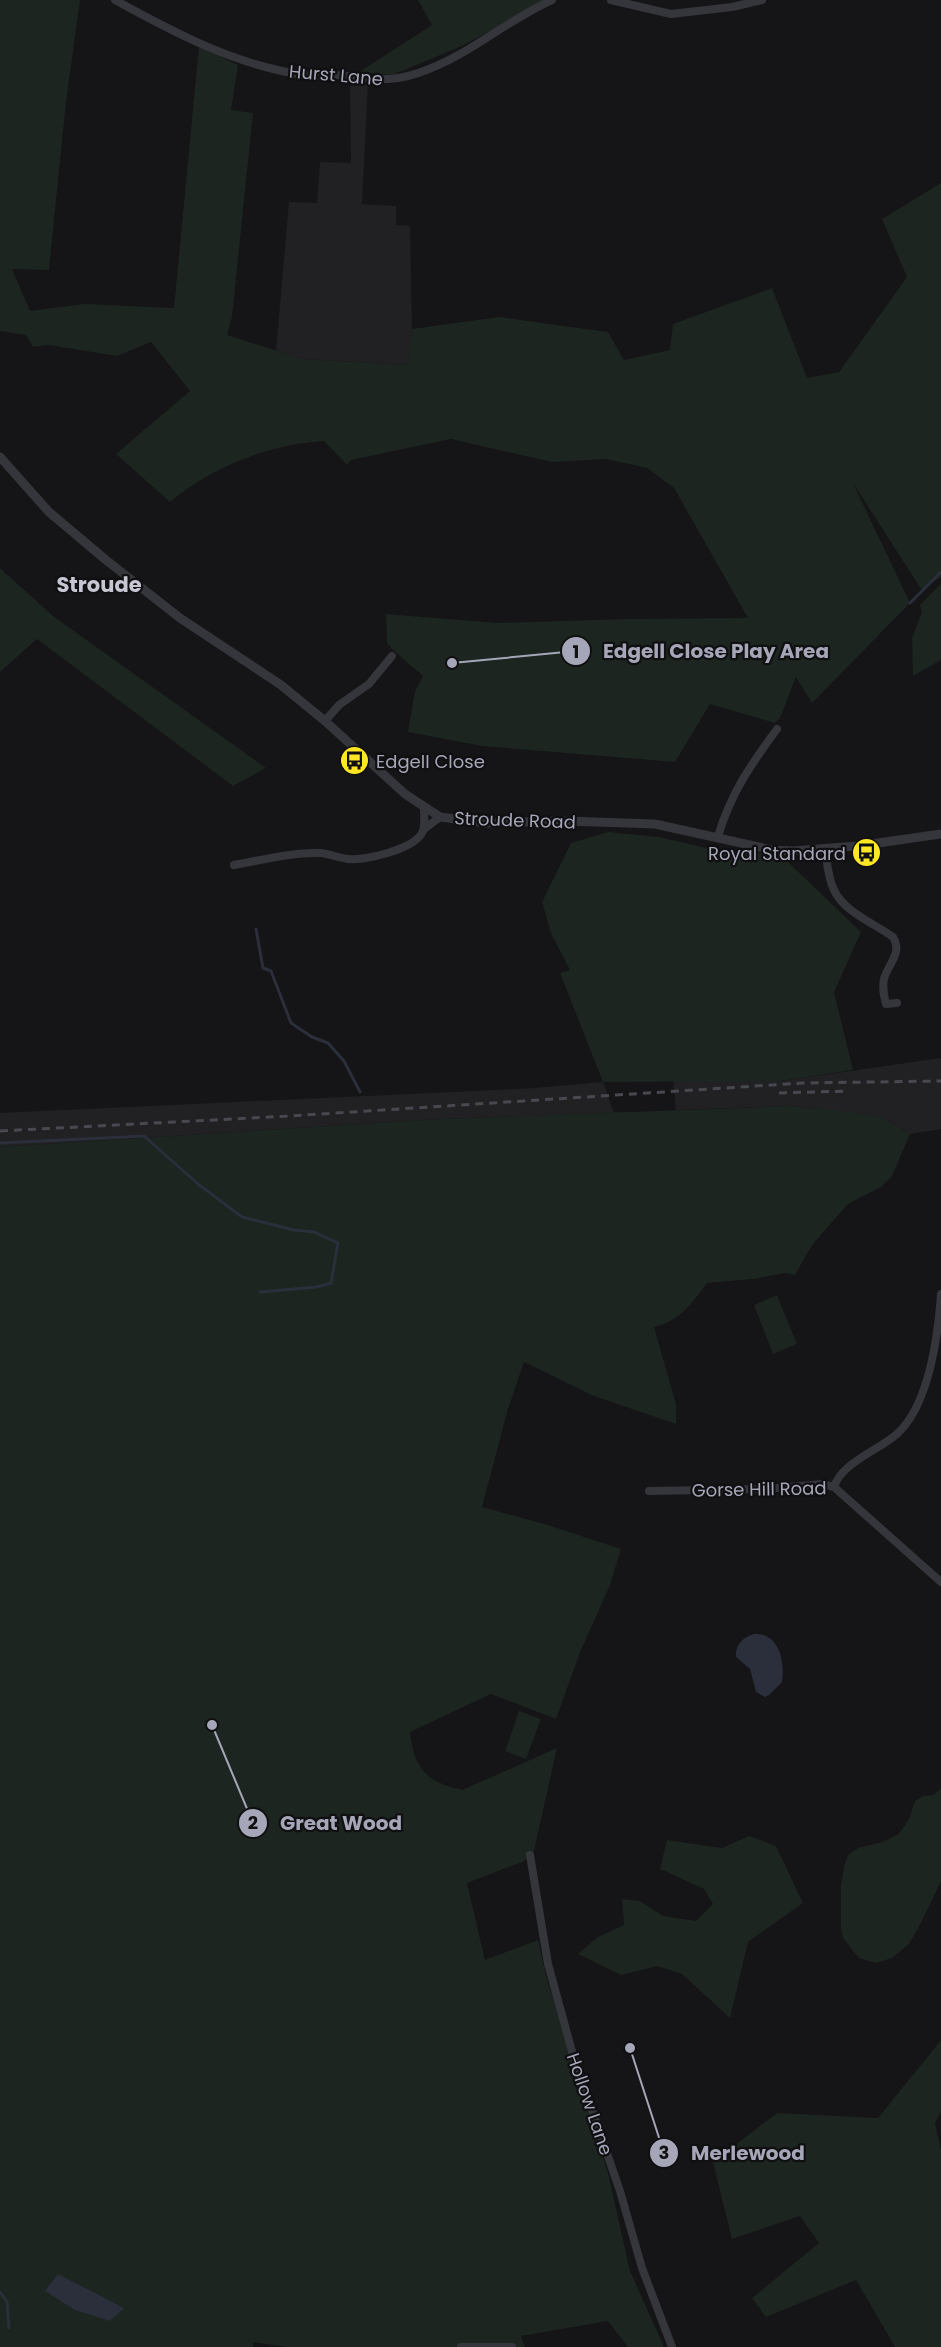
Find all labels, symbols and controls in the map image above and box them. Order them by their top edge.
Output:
street label: Hurst Lane [288,58,384,92]
district label: Stroude [56,570,142,599]
callout: Edgell Close Play Area [561,632,841,670]
text: Edgell Close Play Area [603,637,829,665]
text: 1 [573,639,579,664]
bus stop icon: Edgell Close [339,745,371,777]
place label: Edgell Close [376,749,485,774]
street label: Stroude Road [454,805,576,835]
bus stop icon: Royal Standard [851,837,883,869]
place label: Royal Standard [708,841,846,866]
street label: Gorse Hill Road [691,1475,827,1503]
callout: Great Wood [238,1804,414,1842]
text: Great Wood [280,1809,402,1837]
text: 2 [248,1810,258,1835]
street label: Hollow Lane [561,2050,619,2158]
callout: Merlewood [649,2134,817,2172]
text: Merlewood [691,2139,805,2167]
text: 3 [659,2140,669,2165]

